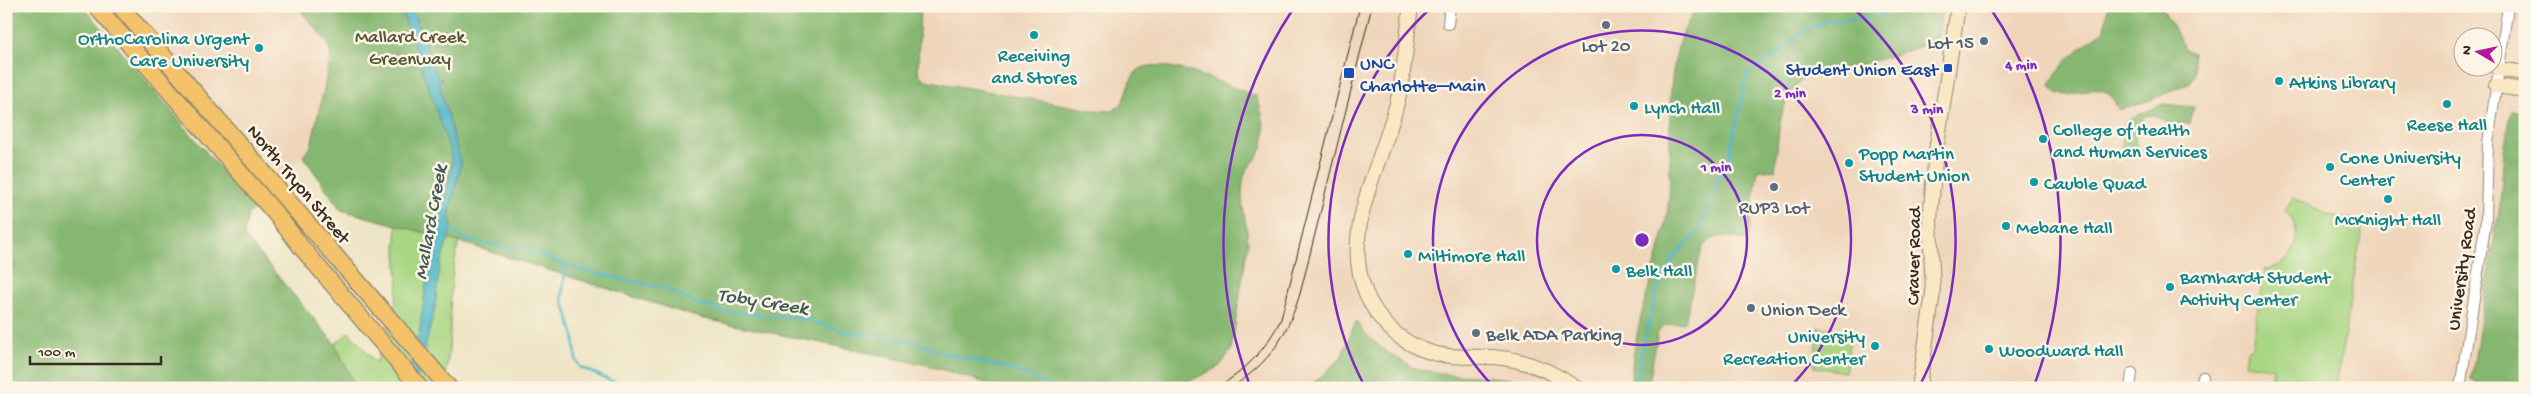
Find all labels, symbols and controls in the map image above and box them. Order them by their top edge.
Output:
marker: Lot 20 [1600,19,1612,31]
park label: Mallard Creek Greenway [355,27,467,72]
north arrow [2454,28,2504,78]
place label: OrthoCarolina Urgent Care University [78,29,251,74]
marker: Receiving and Stores [1028,29,1040,41]
place label: Lot 15 [1927,33,1974,56]
marker: Lot 15 [1978,35,1990,47]
place label: Lot 20 [1581,36,1631,59]
marker: OrthoCarolina Urgent Care University [253,42,265,54]
text: N [2459,45,2477,56]
place label: Receiving and Stores [991,46,1078,91]
place label: UNC Charlotte–Main [1360,54,1486,99]
text: 4 min [2004,57,2038,75]
place label: Student Union East [1786,60,1940,83]
marker: Student Union East [1942,62,1954,74]
marker: UNC Charlotte–Main [1342,66,1356,80]
place label: Atkins Library [2289,73,2396,96]
marker: Atkins Library [2273,75,2285,87]
text: 2 min [1774,85,1807,103]
place label: Lynch Hall [1644,98,1720,121]
marker: Reese Hall [2441,98,2453,110]
marker: Lynch Hall [1628,100,1640,112]
text: 3 min [1910,101,1944,119]
place label: Reese Hall [2407,115,2487,138]
place label: College of Health and Human Services [2053,120,2208,165]
street label: North Tryon Street [241,121,355,251]
marker: College of Health and Human Services [2037,133,2049,145]
place label: Popp Martin Student Union [1858,144,1970,189]
place label: Cone University Center [2340,148,2461,193]
marker: Popp Martin Student Union [1843,157,1855,169]
text: 1 min [1700,159,1732,177]
water label: Mallard Creek [411,161,454,282]
marker: Cone University Center [2324,161,2336,173]
place label: Cauble Quad [2044,174,2148,197]
marker: Cauble Quad [2028,176,2040,188]
marker: RUP3 Lot [1768,181,1780,193]
marker: McKnight Hall [2382,193,2394,205]
place label: RUP3 Lot [1739,198,1811,221]
street label: Craver Road [1903,205,1928,305]
street label: University Road [2444,205,2484,332]
place label: McKnight Hall [2335,210,2441,233]
place label: Mebane Hall [2016,218,2113,241]
marker: Mebane Hall [2000,220,2012,232]
centre of rings [1633,231,1651,249]
place label: Miltimore Hall [1418,246,1526,269]
marker: Miltimore Hall [1402,248,1414,260]
place label: Belk Hall [1625,261,1692,284]
marker: Belk Hall [1610,263,1622,275]
place label: Barnhardt Student Activity Center [2179,268,2332,313]
marker: Barnhardt Student Activity Center [2164,281,2176,293]
water label: Toby Creek [716,285,811,322]
place label: Union Deck [1761,300,1847,323]
marker: Union Deck [1745,302,1757,314]
place label: Belk ADA Parking [1485,325,1622,348]
marker: Belk ADA Parking [1470,327,1482,339]
place label: University Recreation Center [1723,327,1867,372]
scale bar [30,334,161,366]
marker: University Recreation Center [1869,340,1881,352]
place label: Woodward Hall [1999,341,2123,364]
marker: Woodward Hall [1983,343,1995,355]
text: 100 m [37,344,76,362]

